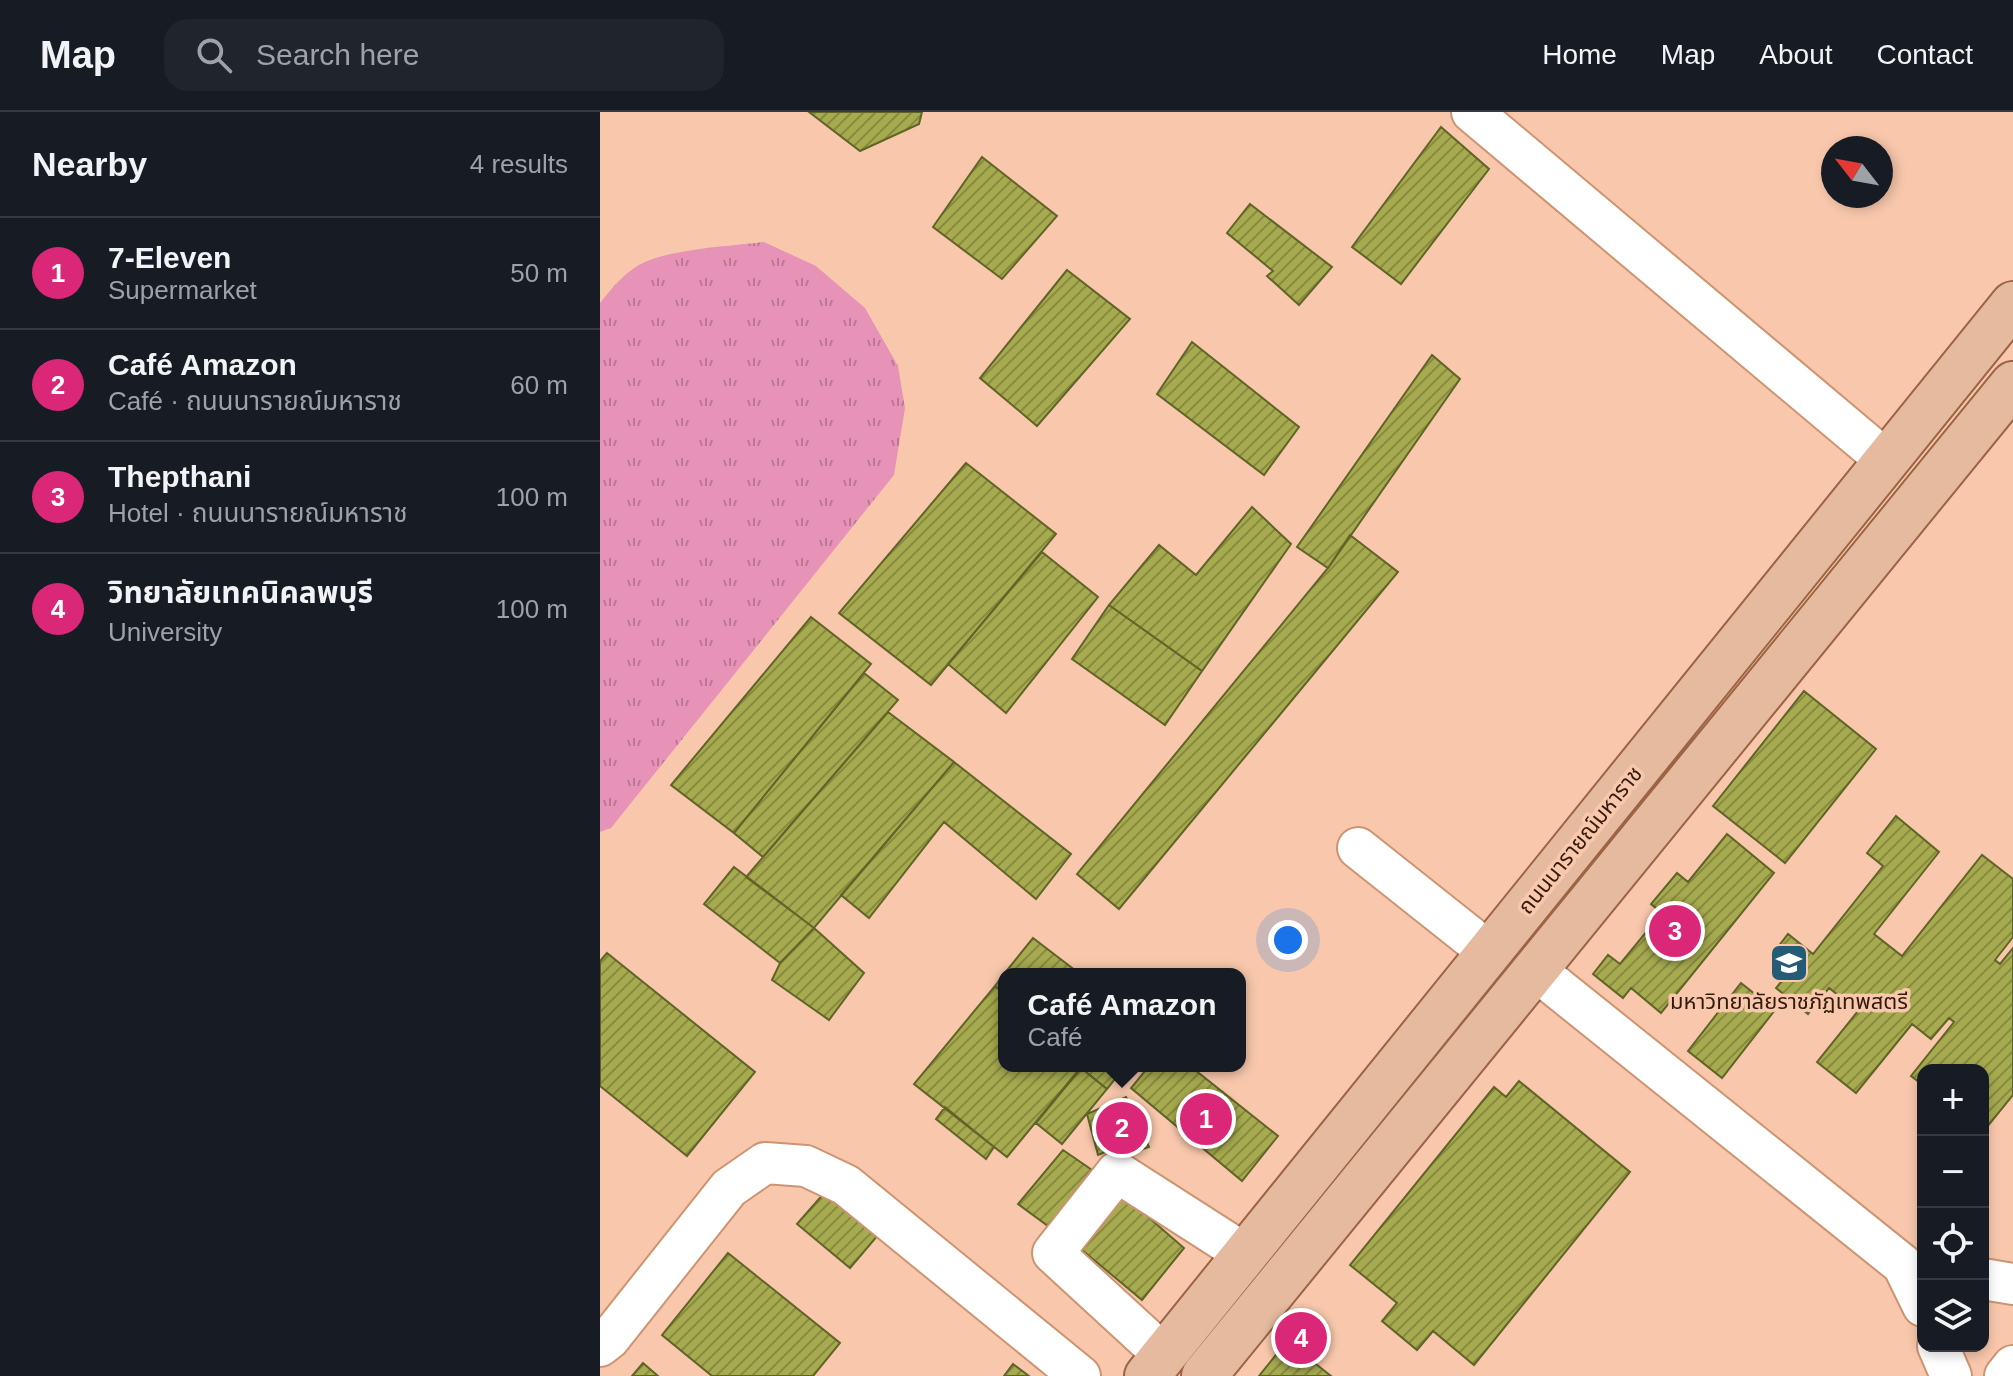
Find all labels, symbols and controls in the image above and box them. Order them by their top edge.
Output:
search box [164,19,724,91]
icon: search [192,33,236,77]
text: Map [40,34,116,76]
text: Search here [256,38,419,71]
text: Home [1542,39,1617,70]
text: Map [1661,39,1715,70]
text: About [1759,39,1833,70]
text: Contact [1877,39,1973,70]
north arrow [1821,136,1893,208]
text: Nearby [32,145,147,183]
text: 4 results [470,149,568,179]
text: 7-Eleven [108,241,231,274]
text: 1 [51,258,65,288]
text: 50 m [510,258,568,288]
text: Supermarket [108,275,257,305]
text: Café Amazon [108,348,297,381]
text: 2 [51,370,65,400]
text: 60 m [510,370,568,400]
text: Café · ถนนนารายณ์มหาราช [108,386,402,416]
text: Thepthani [108,460,251,493]
text: 3 [51,482,65,512]
text: 100 m [496,482,568,512]
text: Hotel · ถนนนารายณ์มหาราช [108,498,407,528]
text: วิทยาลัยเทคนิคลพบุรี [108,576,373,609]
text: 4 [51,594,65,624]
text: 100 m [496,594,568,624]
text: University [108,617,222,647]
street label: ถนนนารายณ์มหาราช [1513,761,1647,919]
pin: 3 [1649,901,1701,961]
your location [1268,920,1308,960]
school or university icon: มหาวิทยาลัยราชภัฏเทพสตรี [1768,942,1810,984]
popup [998,968,1246,1072]
text: Café Amazon [1028,988,1216,1021]
place label: มหาวิทยาลัยราชภัฏเทพสตรี [1670,989,1908,1014]
text: Café [1028,1022,1082,1052]
map controls [1917,1064,1989,1352]
button: + [1917,1064,1989,1136]
pin: 1 [1180,1089,1232,1149]
pin: 2 [1096,1098,1148,1158]
button: − [1917,1136,1989,1208]
button: locate [1917,1208,1989,1280]
button: layers [1917,1280,1989,1352]
pin: 4 [1275,1308,1327,1368]

